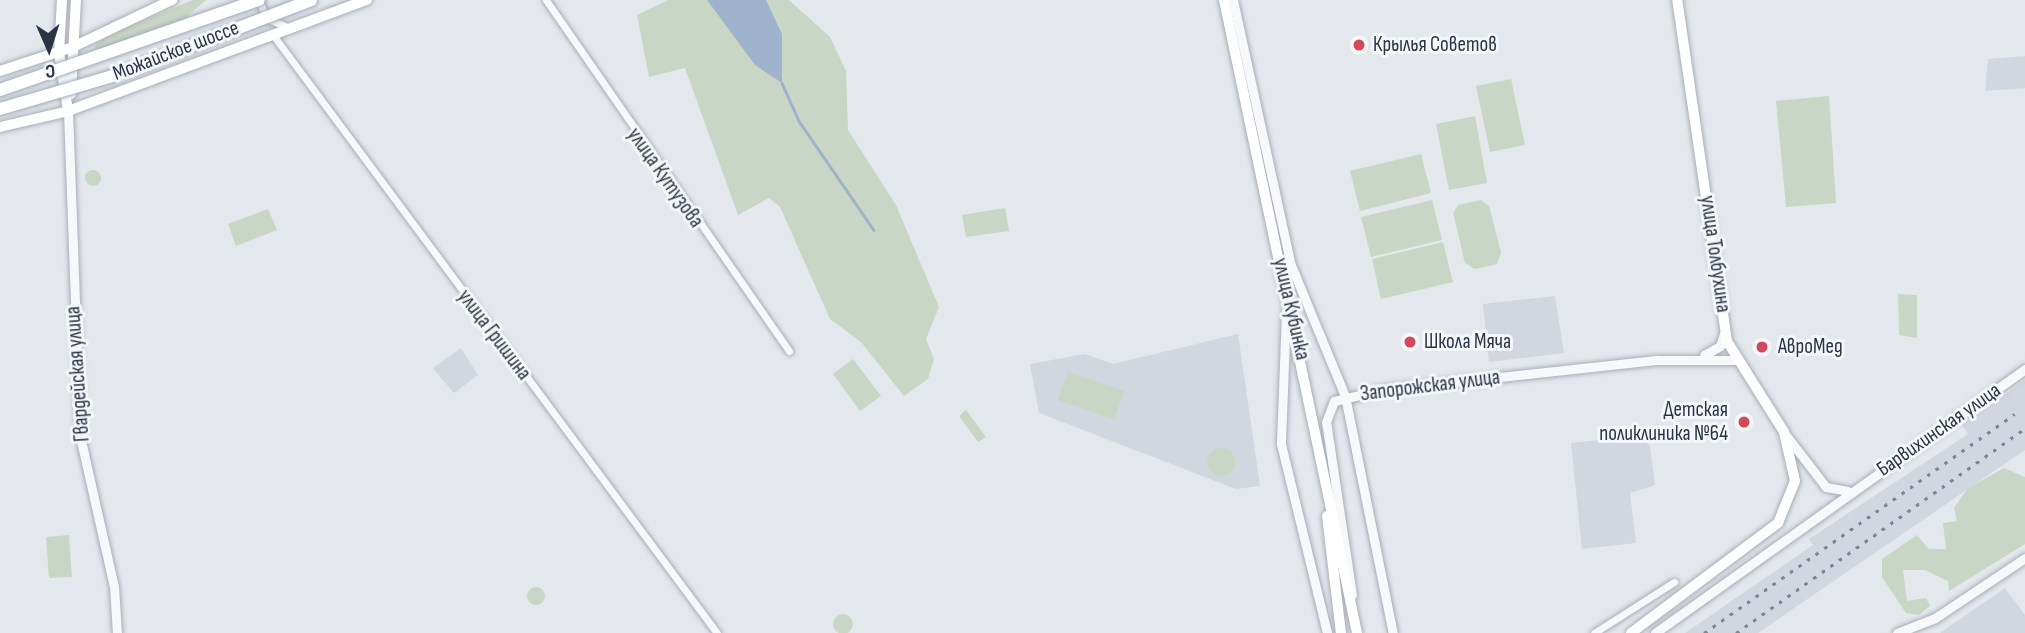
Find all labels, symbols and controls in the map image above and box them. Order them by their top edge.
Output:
north arrow [14,14,84,84]
street label: Можайское шоссе [109,15,243,87]
place label: Крылья Советов [1373,32,1497,58]
marker: Крылья Советов [1351,37,1367,53]
text: С [45,59,56,82]
street label: улица Кутузова [621,123,709,233]
street label: улица Толбухина [1694,194,1736,314]
street label: улица Кубинка [1267,256,1315,362]
street label: улица Гришина [452,285,536,385]
street label: Гвардейская улица [61,305,95,443]
place label: Школа Мяча [1424,329,1511,355]
marker: Школа Мяча [1402,334,1418,350]
place label: АвроМед [1778,334,1843,360]
marker: АвроМед [1752,337,1772,357]
street label: Запорожская улица [1359,365,1501,407]
street label: Барвихинская улица [1872,378,2006,482]
place label: Детская поликлиника №64 [1599,397,1728,447]
marker: Детская поликлиника №64 [1734,412,1754,432]

